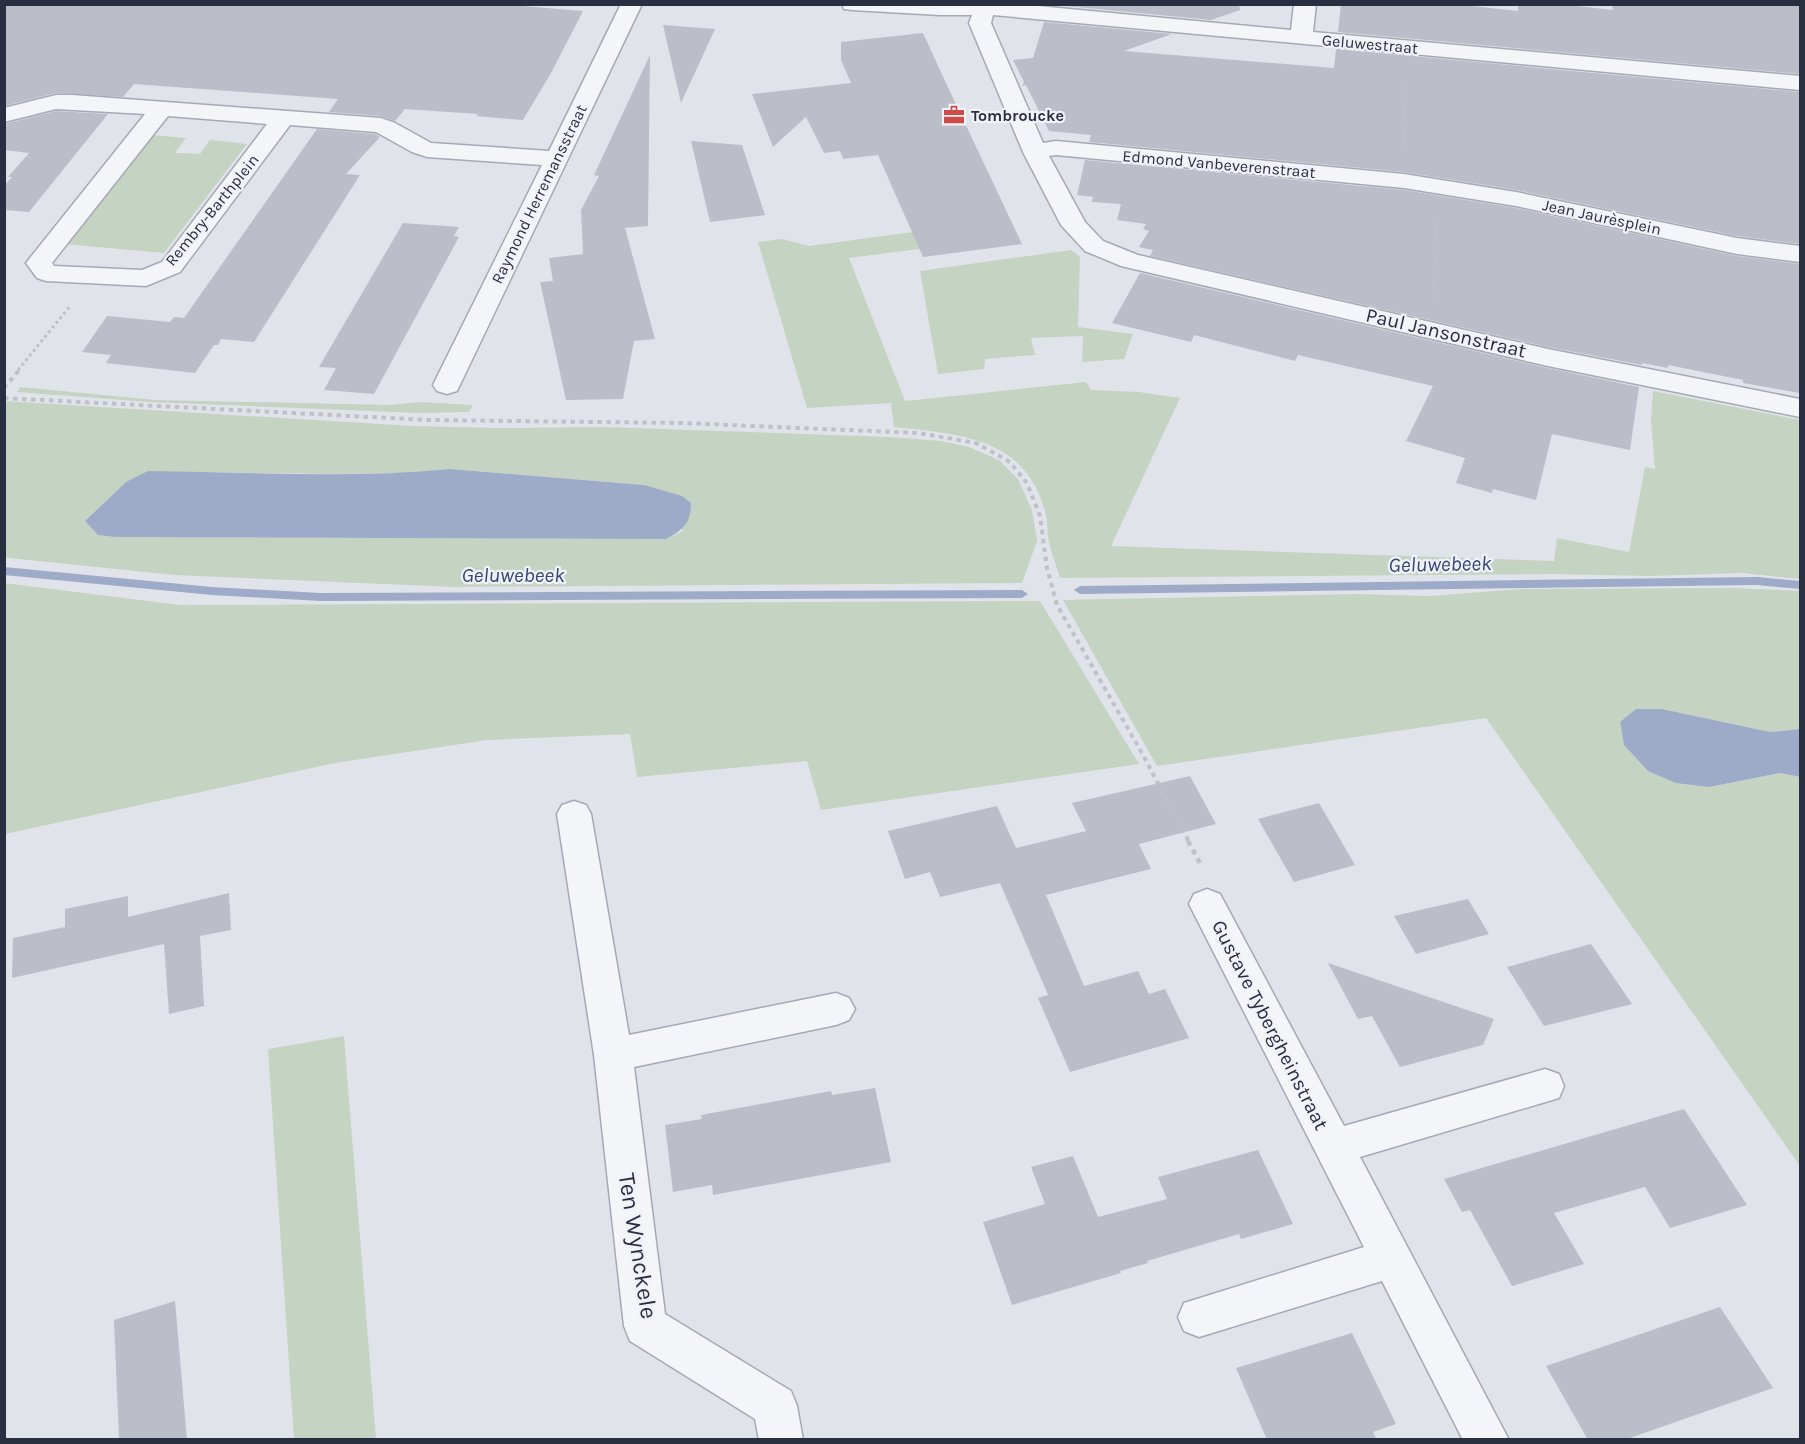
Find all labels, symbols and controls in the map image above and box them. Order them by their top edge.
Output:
street label: Geluwestraat [1321,30,1419,58]
street label: Raymond Herremansstraat [487,101,591,287]
office icon: Tombroucke [942,103,966,127]
place label: Tombroucke [971,106,1064,125]
street label: Edmond Vanbeverenstraat [1122,146,1316,182]
street label: Rembry-Barthplein [161,150,263,270]
street label: Jean Jaurèsplein [1541,195,1663,239]
street label: Paul Jansonstraat [1364,303,1529,363]
water label: Geluwebeek [1388,551,1492,577]
water label: Geluwebeek [461,563,565,587]
street label: Gustave Tybergheinstraat [1207,916,1333,1134]
street label: Ten Wynckele [613,1171,663,1321]

